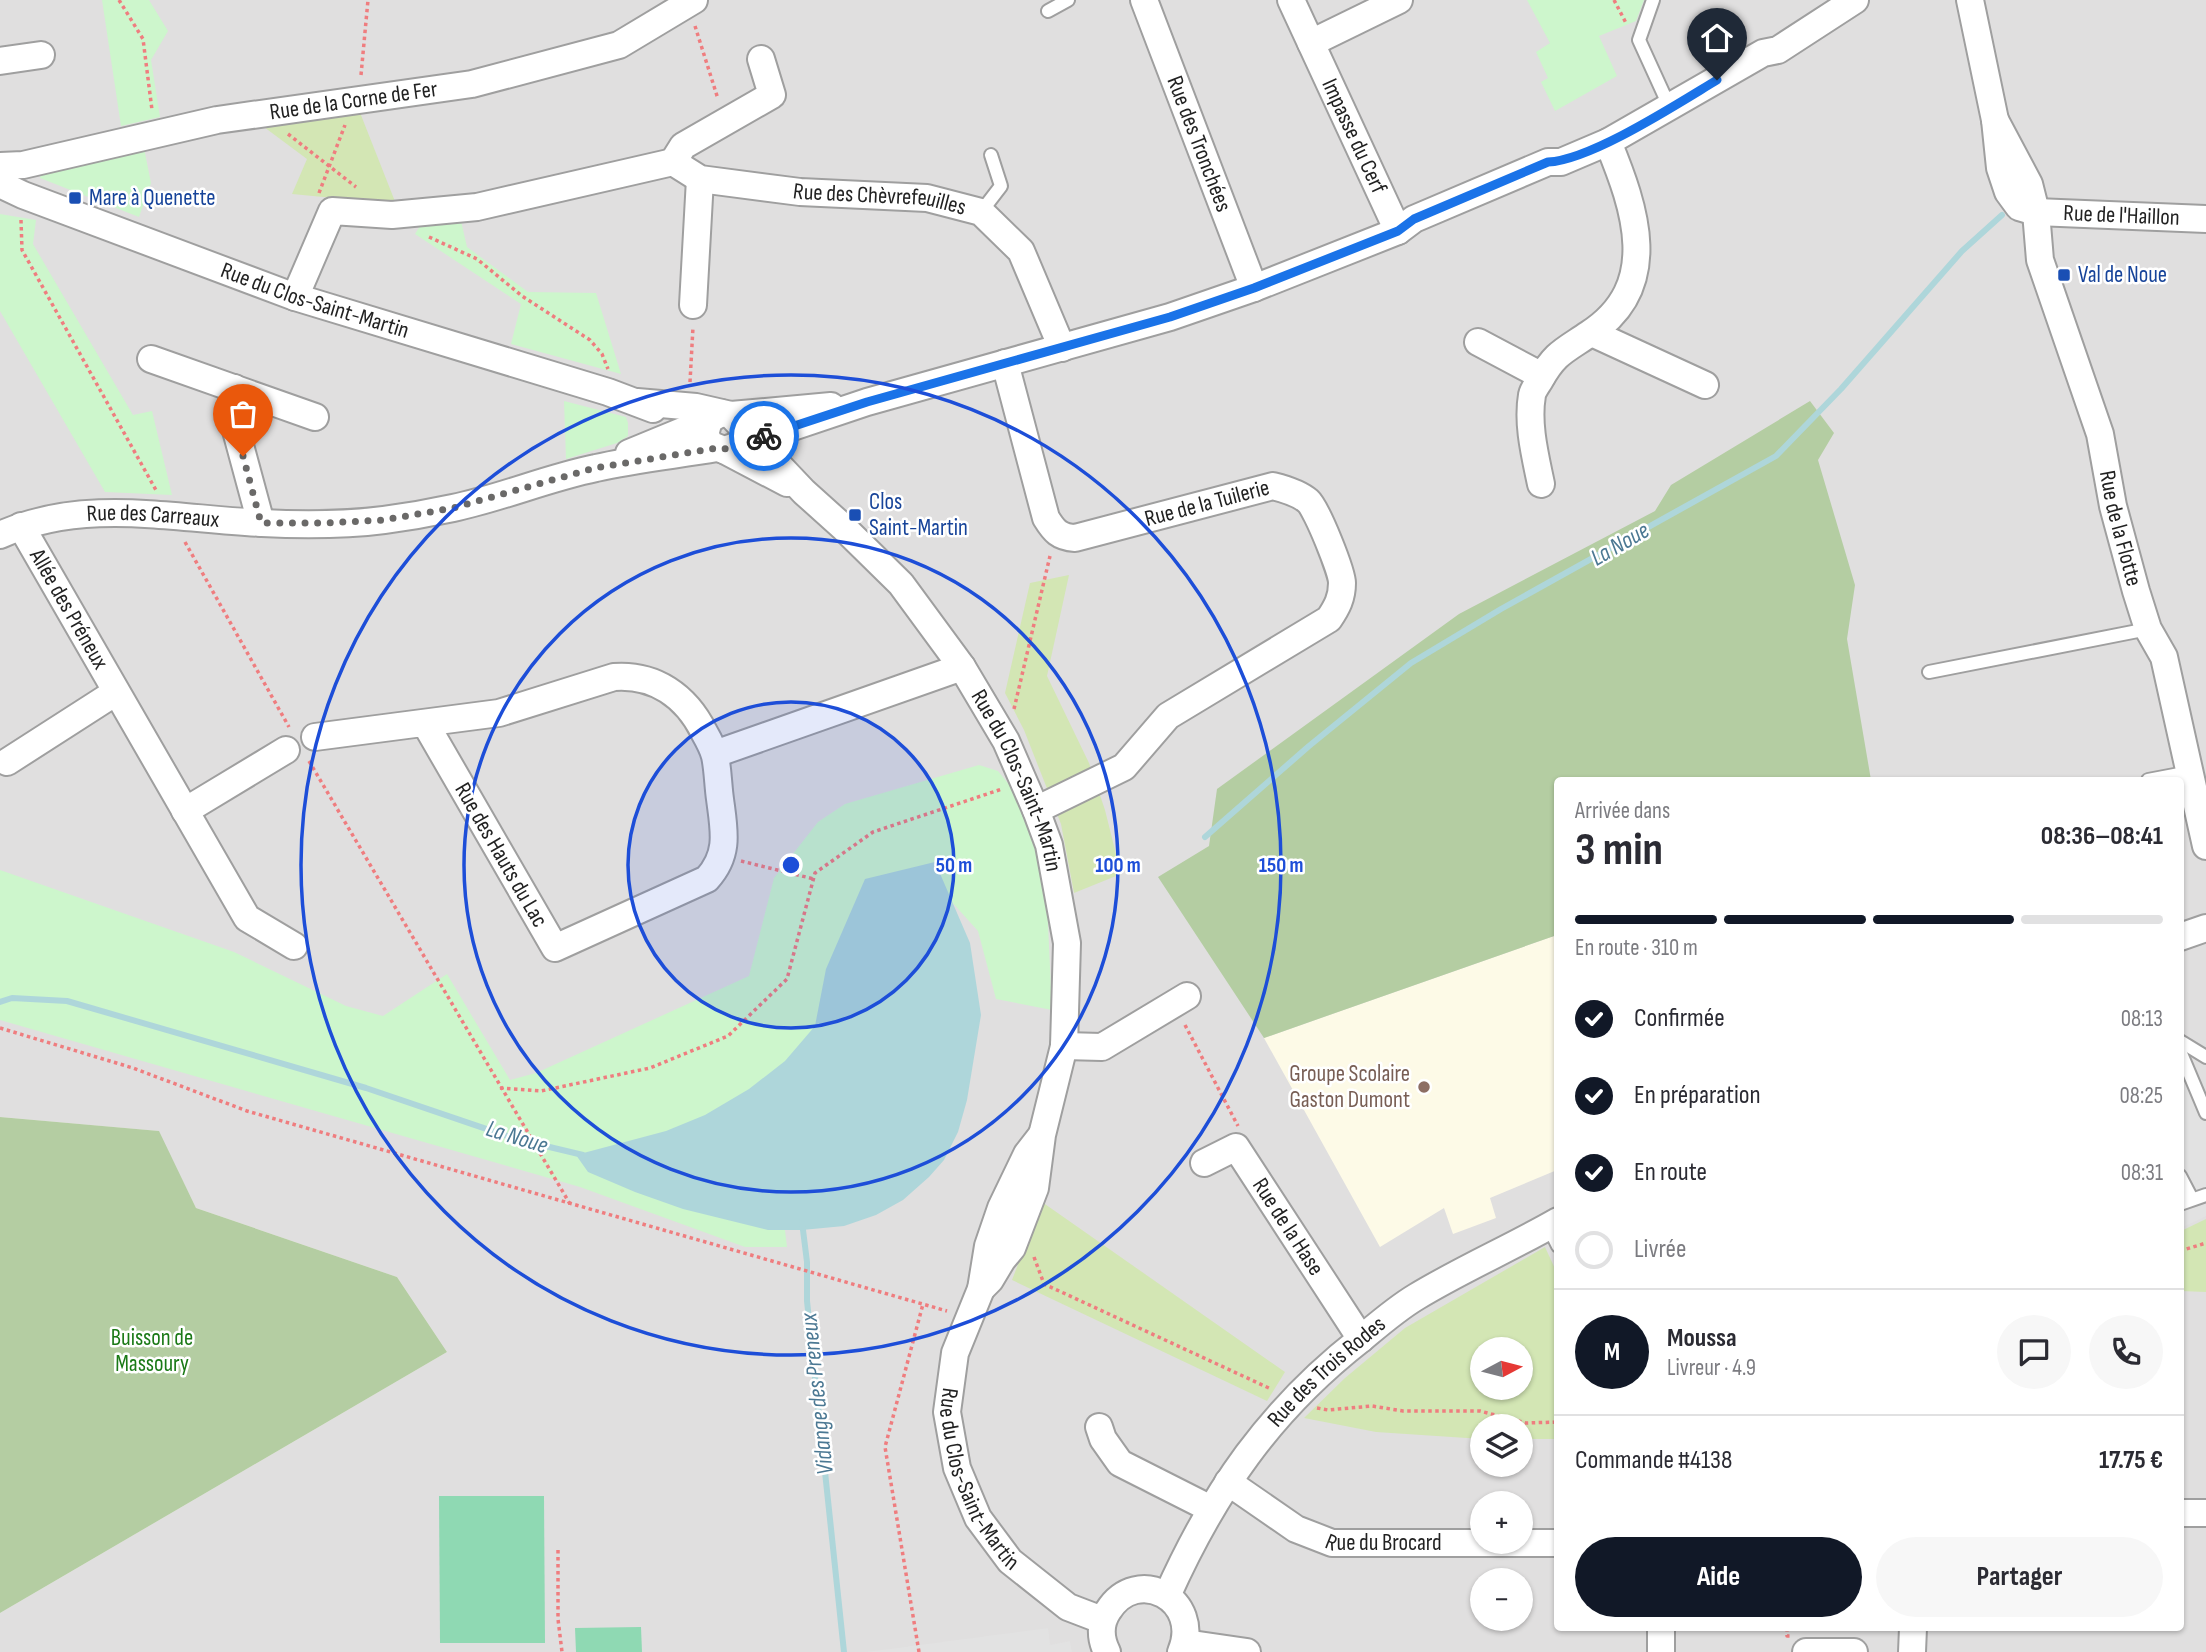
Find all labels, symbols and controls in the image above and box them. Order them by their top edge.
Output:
pin [1687,8,1747,80]
icon: home [1698,19,1736,57]
street label: Rue des Tronchées [1160,72,1238,216]
street label: Impasse du Cerf [1315,74,1393,198]
street label: Rue de la Corne de Fer [268,75,440,126]
street label: Rue des Chèvrefeuilles [791,177,969,222]
place label: Mare à Quenette [89,184,215,212]
marker: Mare à Quenette [67,190,83,206]
street label: Rue de l'Haillon [2063,199,2180,232]
street label: Rue du Clos-Saint-Martin [217,256,412,345]
place label: Val de Noue [2078,261,2167,289]
marker: Val de Noue [2056,267,2072,283]
pin [213,384,273,456]
icon: bag [224,395,262,433]
courier [729,401,799,471]
icon: bike [745,417,783,455]
street label: Rue de la Flotte [2093,468,2148,589]
street label: Rue de la Tuilerie [1142,474,1272,533]
place label: Clos Saint-Martin [869,488,968,542]
street label: Rue des Carreaux [86,499,221,534]
marker: Clos Saint-Martin [847,507,863,523]
water label: La Noue [1586,516,1654,572]
street label: Allée des Préneux [23,543,115,675]
street label: Rue du Clos-Saint-Martin [965,685,1068,874]
street label: Rue des Hauts du Lac [448,778,554,932]
text: Arrivée dans [1575,797,1670,825]
text: 08:36–08:41 [2041,821,2163,852]
text: 3 min [1575,823,1663,878]
centre of rings [779,853,803,877]
text: 50 m [936,853,972,878]
text: 100 m [1095,853,1141,878]
text: 150 m [1259,853,1303,878]
text: En route · 310 m [1575,934,1698,962]
icon: check [1575,1000,1613,1038]
text: Confirmée [1634,1003,1725,1034]
text: 08:13 [2121,1005,2163,1033]
place label: Groupe Scolaire Gaston Dumont [1289,1060,1410,1114]
icon: check [1575,1077,1613,1115]
marker: Groupe Scolaire Gaston Dumont [1416,1079,1432,1095]
text: En préparation [1634,1080,1761,1111]
text: 08:25 [2120,1082,2163,1110]
water label: La Noue [483,1114,551,1160]
icon: check [1575,1154,1613,1192]
text: En route [1634,1157,1707,1188]
text: 08:31 [2121,1159,2163,1187]
street label: Rue de la Hase [1246,1173,1330,1281]
text: Livrée [1634,1234,1686,1265]
street label: Rue des Trois Rodes [1262,1310,1391,1433]
water label: Vidange des Preneux [794,1311,840,1476]
button: chat [1997,1315,2071,1389]
button: phone [2089,1315,2163,1389]
text: Moussa [1667,1323,1737,1354]
park label: Buisson de Massoury [111,1324,193,1378]
north arrow [1470,1337,1533,1400]
map controls [1470,1337,1533,1631]
text: M [1604,1337,1620,1368]
text: Livreur · 4.9 [1667,1354,1756,1382]
street label: Rue du Clos-Saint-Martin [932,1386,1025,1577]
button: layers [1470,1414,1533,1477]
text: Commande #4138 [1575,1445,1732,1476]
text: 17.75 € [2099,1445,2163,1476]
button: + [1470,1491,1533,1554]
street label: Rue du Brocard [1321,1528,1442,1558]
button: Aide [1575,1537,1862,1617]
button: Partager [1876,1537,2163,1617]
button: − [1470,1568,1533,1631]

